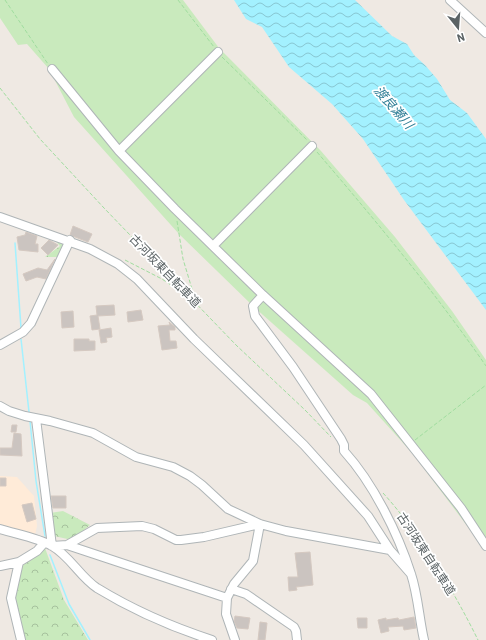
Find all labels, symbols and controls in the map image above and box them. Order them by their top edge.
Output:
north arrow [438,8,478,48]
text: N [456,31,466,45]
water label: 渡良瀬川 [371,82,418,133]
street label: 古河坂東自転車道 [127,231,204,310]
street label: 古河坂東自転車道 [395,509,459,598]

